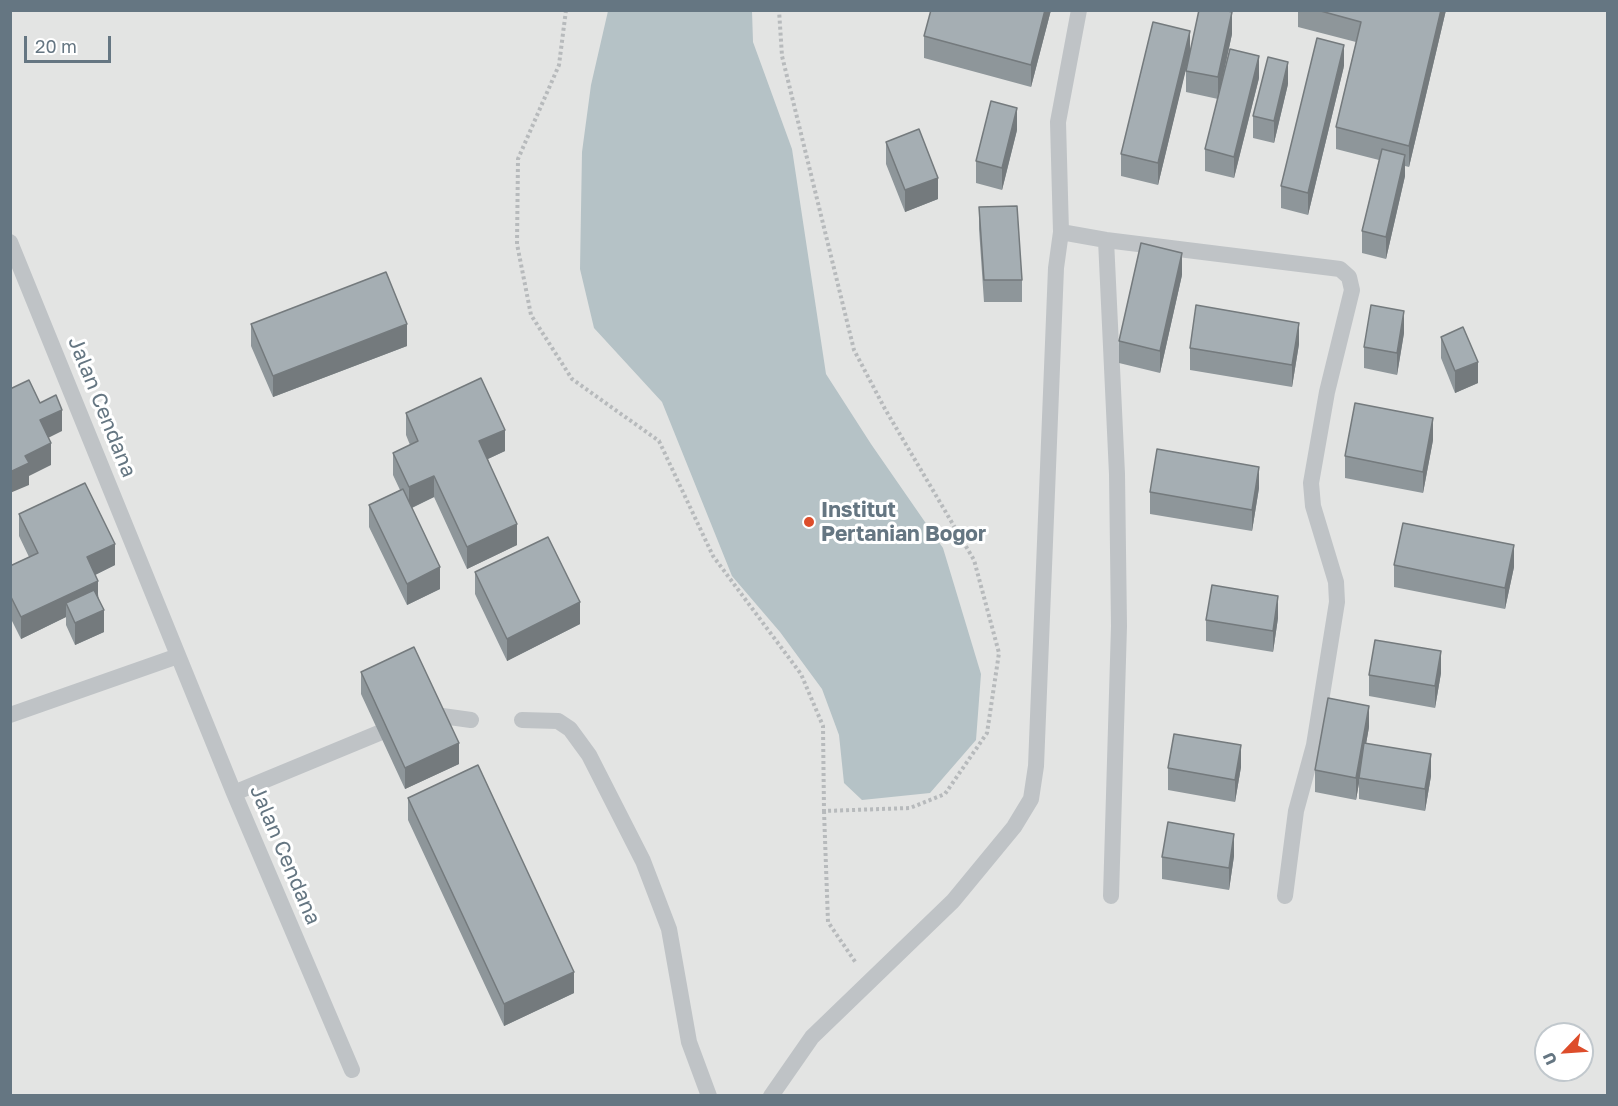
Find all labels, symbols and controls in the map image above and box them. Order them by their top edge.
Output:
scale bar [27,24,114,62]
text: 20 m [35,35,77,57]
street label: Jalan Cendana [62,333,142,481]
place label: Institut Pertanian Bogor [821,497,986,547]
marker: Institut Pertanian Bogor [802,515,816,529]
street label: Jalan Cendana [244,781,326,929]
north arrow [1534,1022,1594,1082]
text: U [1538,1049,1561,1068]

